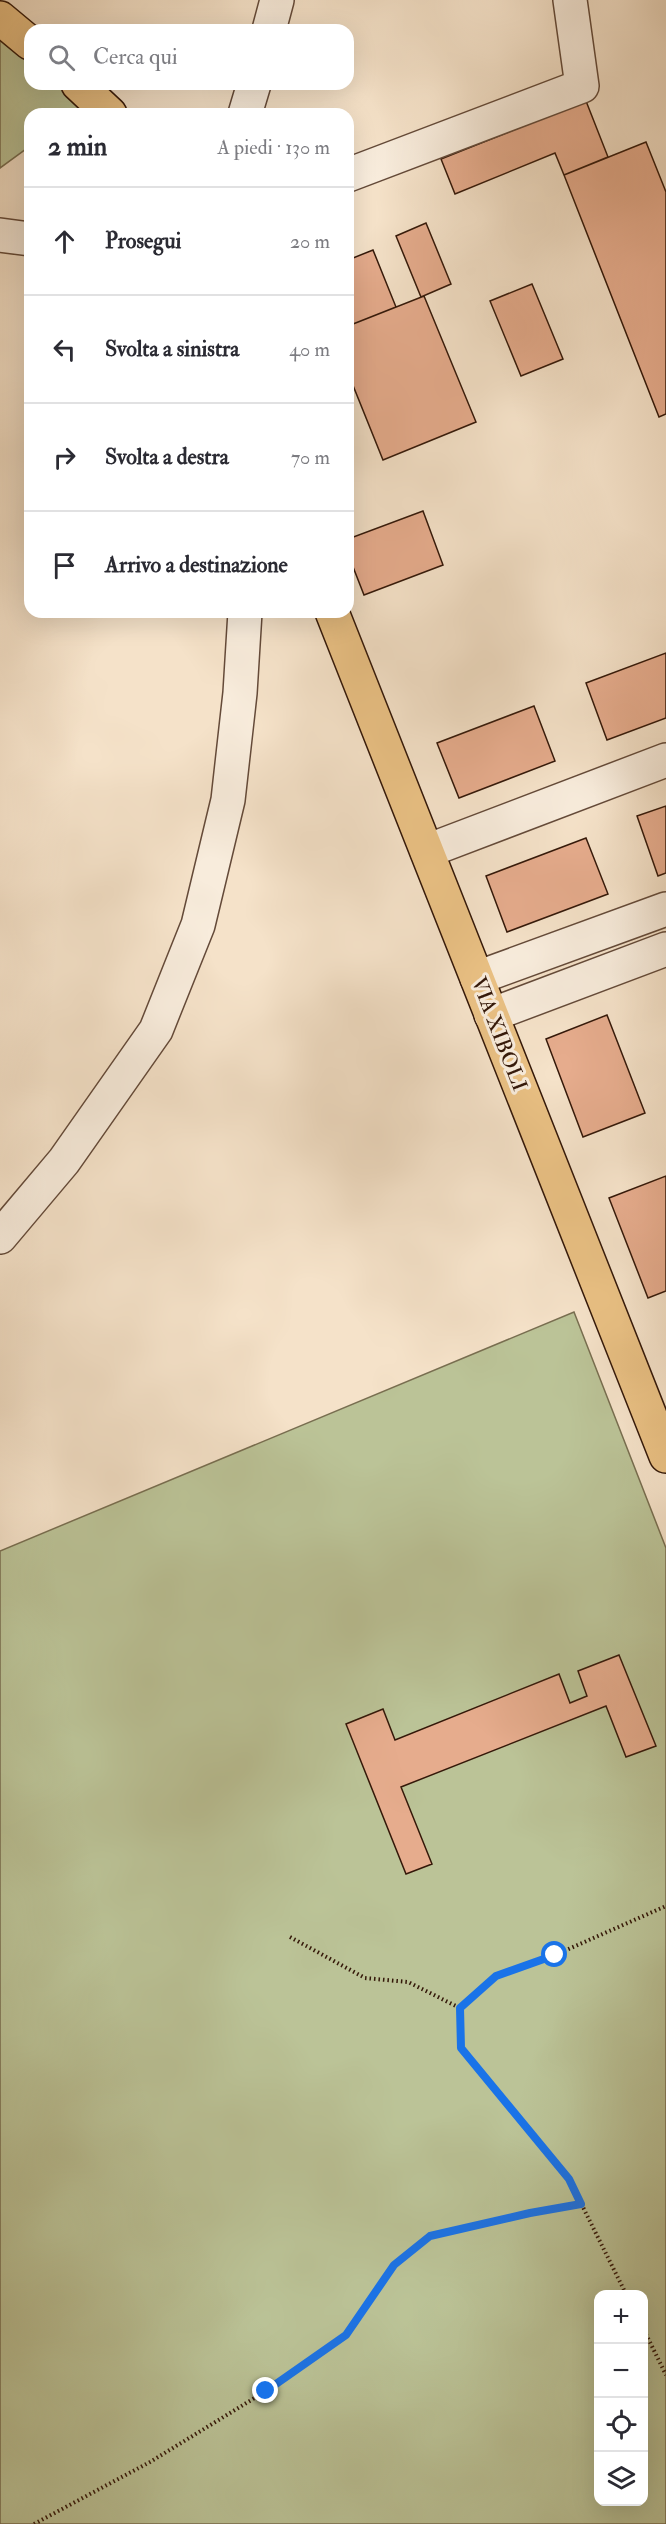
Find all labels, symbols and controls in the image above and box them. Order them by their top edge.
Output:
search box [24,24,354,90]
icon: search [45,41,78,74]
text: Cerca qui [93,43,178,71]
text: 2 min [48,131,107,163]
text: A piedi · 130 m [217,135,330,160]
icon: ahead [48,225,81,258]
text: Prosegui [105,227,181,255]
text: 20 m [290,229,330,254]
icon: left [48,333,81,366]
text: Svolta a sinistra [105,335,239,363]
text: 40 m [289,337,330,362]
icon: right [48,441,81,474]
text: Svolta a destra [105,443,229,471]
text: 70 m [291,445,330,470]
icon: arrive [48,549,81,582]
text: Arrivo a destinazione [105,551,288,579]
street label: VIA XIBOLI [465,973,533,1095]
route start [541,1941,567,1967]
map controls [594,2290,648,2506]
button: + [594,2290,648,2344]
button: − [594,2344,648,2398]
route end [252,2377,278,2403]
button: locate [594,2398,648,2452]
button: layers [594,2452,648,2506]

